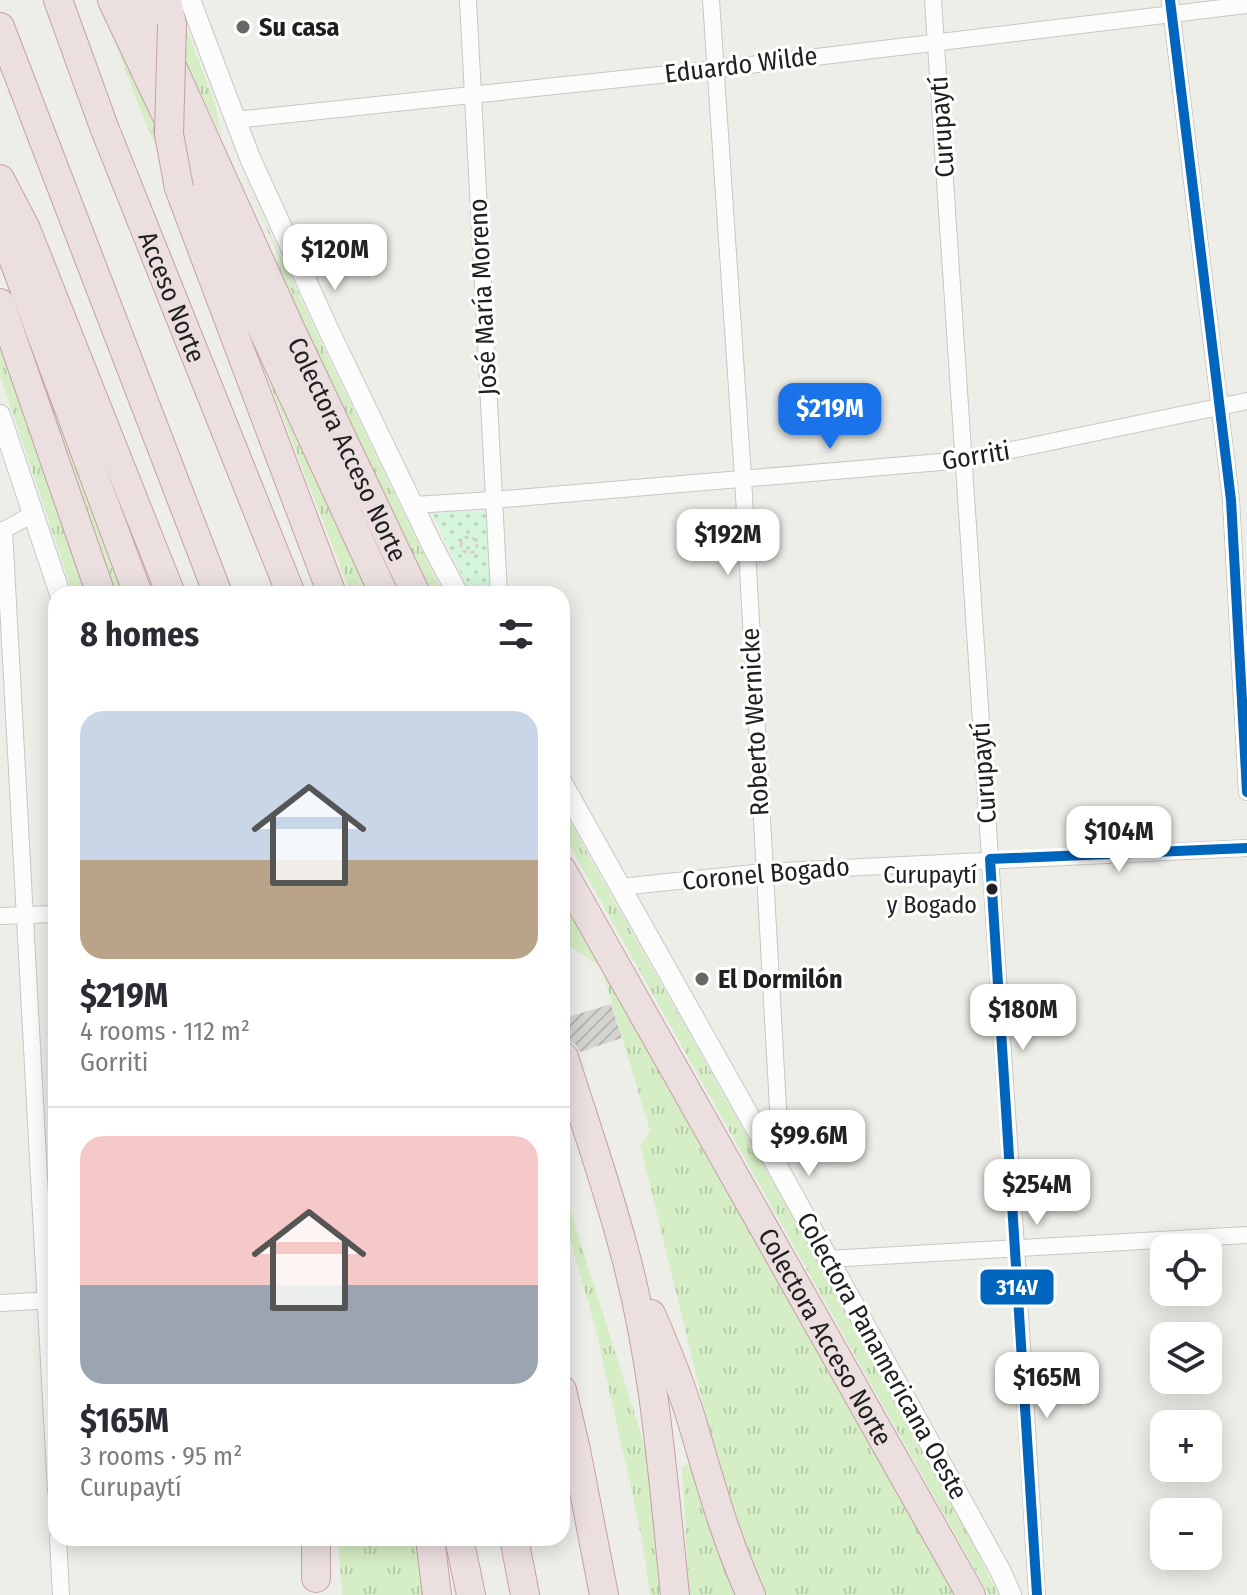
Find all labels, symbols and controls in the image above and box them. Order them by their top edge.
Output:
place label: Su casa [259,12,340,43]
marker: Su casa [234,18,252,36]
street label: Eduardo Wilde [663,40,819,90]
street label: Curupaytí [923,75,961,179]
street label: José María Moreno [462,198,504,396]
pin: $120M [279,224,391,292]
street label: Acceso Norte [132,227,212,367]
text: $120M [301,234,369,265]
street label: Colectora Acceso Norte [281,332,414,566]
pin: $219M [774,383,886,451]
text: $219M [796,393,864,424]
street label: Gorriti [940,435,1012,477]
pin: $192M [672,509,784,577]
text: $192M [695,519,761,550]
icon: filters [494,612,538,656]
text: 8 homes [80,614,199,655]
street label: Roberto Wernicke [735,627,775,817]
street label: Curupaytí [965,721,1003,825]
icon: home [237,763,381,907]
pin: $104M [1063,806,1175,874]
text: $104M [1084,816,1154,847]
street label: Coronel Bogado [681,851,851,897]
place label: Curupaytí y Bogado [883,861,977,919]
marker: Curupaytí y Bogado [984,881,1000,897]
place label: El Dormilón [718,964,843,995]
marker: El Dormilón [693,970,711,988]
text: $219M [80,975,168,1016]
pin: $180M [967,984,1079,1052]
text: $180M [988,994,1058,1025]
text: 4 rooms · 112 m² [80,1016,250,1047]
text: Gorriti [80,1047,148,1078]
pin: $99.6M [744,1110,874,1178]
text: $99.6M [770,1120,848,1151]
pin: $254M [981,1159,1093,1227]
text: $254M [1002,1169,1072,1200]
icon: home [237,1188,381,1332]
street label: Colectora Panamericana Oeste [790,1207,974,1505]
street label: Colectora Acceso Norte [752,1223,899,1451]
map controls [1150,1234,1222,1570]
button: locate [1150,1234,1222,1306]
line badge: 314V [979,1268,1055,1306]
text: 314V [995,1274,1038,1301]
button: layers [1150,1322,1222,1394]
pin: $165M [991,1352,1103,1420]
text: $165M [1013,1362,1081,1393]
text: $165M [80,1400,169,1441]
button: + [1150,1410,1222,1482]
text: 3 rooms · 95 m² [80,1441,242,1472]
text: Curupaytí [80,1472,182,1503]
button: − [1150,1498,1222,1570]

